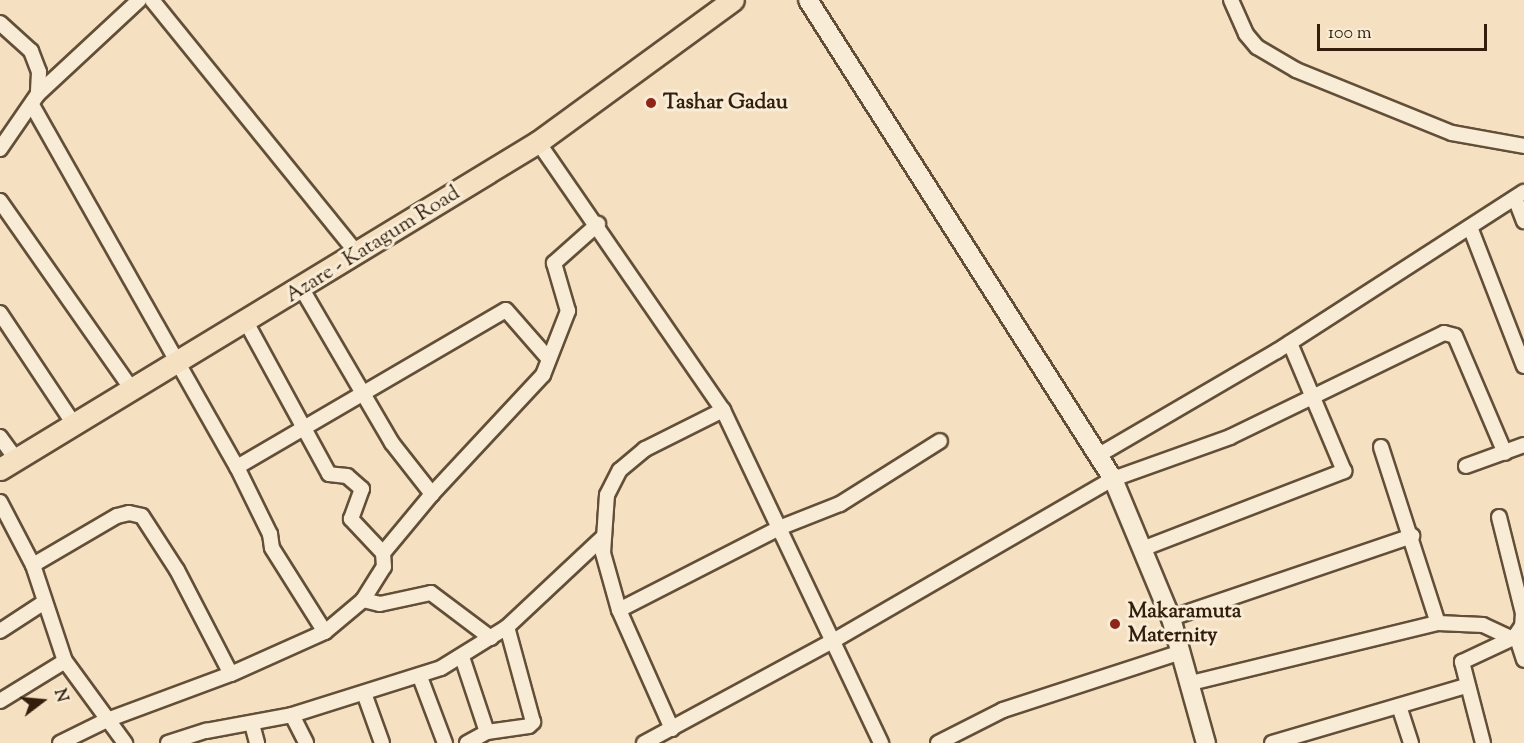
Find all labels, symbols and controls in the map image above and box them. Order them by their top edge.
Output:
scale bar [1320,12,1490,50]
text: 100 m [1328,21,1372,47]
place label: Tashar Gadau [663,90,788,116]
marker: Tashar Gadau [644,96,658,110]
street label: Azare - Katagum Road [281,181,465,309]
place label: Makaramuta Maternity [1128,599,1241,649]
marker: Makaramuta Maternity [1106,615,1124,633]
north arrow [12,671,72,731]
text: N [47,687,73,705]

